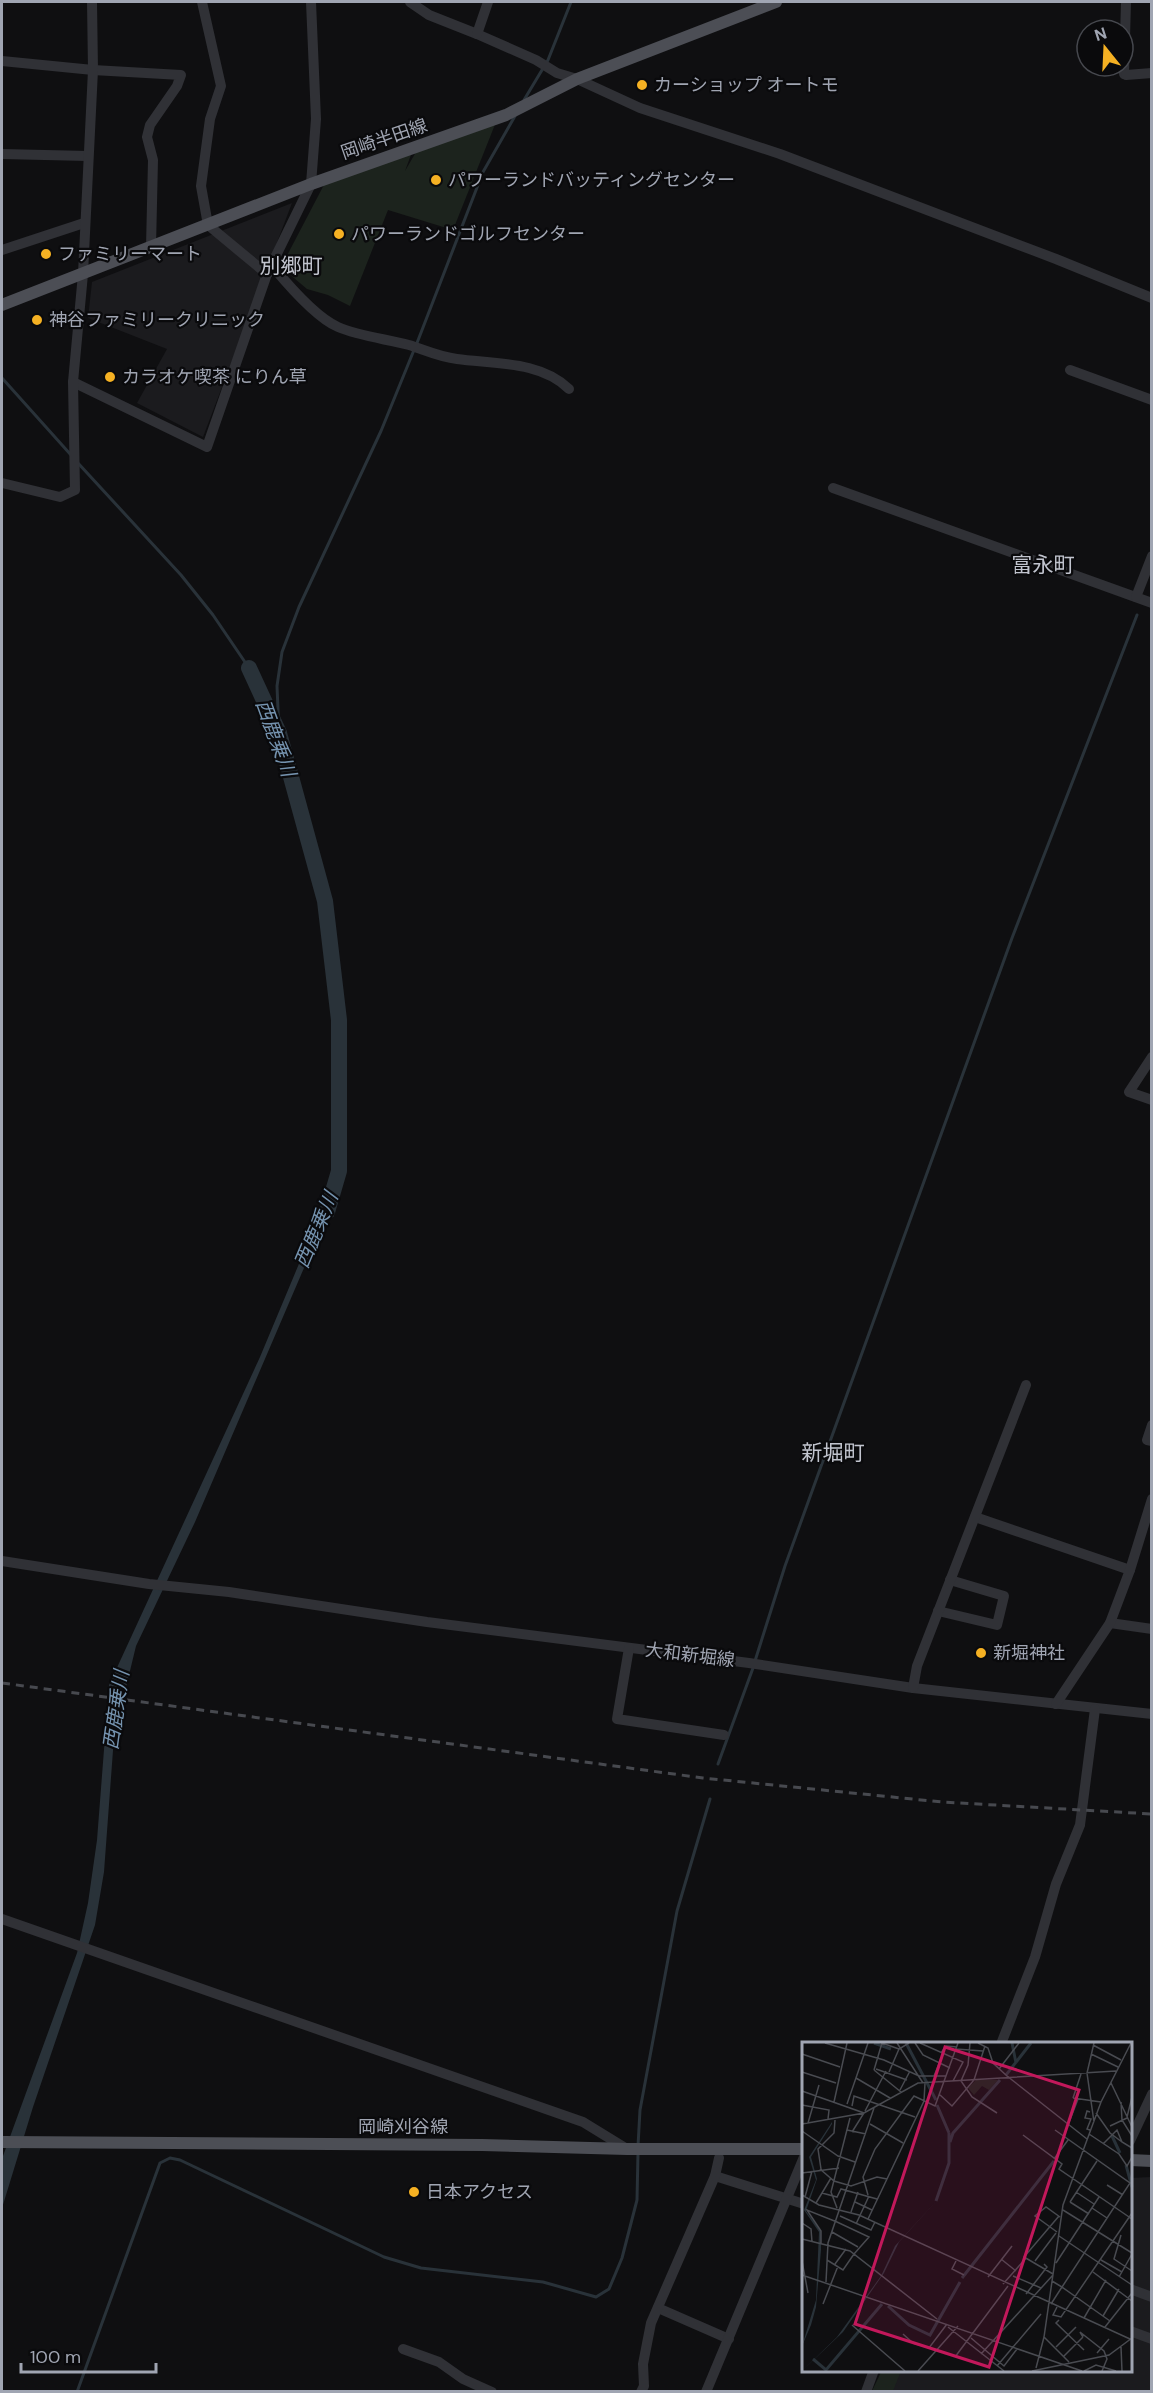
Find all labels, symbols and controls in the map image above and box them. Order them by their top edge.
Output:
north arrow [1075,18,1135,78]
text: N [1092,22,1109,46]
place label: カーショップ オートモ [654,73,838,97]
marker: カーショップ オートモ [635,78,649,92]
street label: 岡崎半田線 [338,113,430,165]
place label: パワーランドバッティングセンター [448,168,735,192]
marker: パワーランドバッティングセンター [429,173,443,187]
place label: パワーランドゴルフセンター [351,222,585,246]
marker: パワーランドゴルフセンター [332,227,346,241]
place label: ファミリーマート [58,242,202,266]
marker: ファミリーマート [39,247,53,261]
district label: 別郷町 [260,252,323,280]
place label: 神谷ファミリークリニック [49,308,265,332]
marker: 神谷ファミリークリニック [30,313,44,327]
place label: カラオケ喫茶 にりん草 [122,365,307,389]
marker: カラオケ喫茶 にりん草 [103,370,117,384]
district label: 富永町 [1012,551,1075,579]
water label: 西鹿乗川 [250,696,303,782]
water label: 西鹿乗川 [288,1186,344,1272]
district label: 新堀町 [802,1439,865,1467]
street label: 大和新堀線 [644,1638,736,1672]
place label: 新堀神社 [993,1641,1065,1665]
marker: 新堀神社 [974,1646,988,1660]
water label: 西鹿乗川 [98,1667,135,1751]
inset map [802,2042,1132,2372]
street label: 岡崎刈谷線 [358,2115,448,2139]
place label: 日本アクセス [426,2180,533,2204]
marker: 日本アクセス [407,2185,421,2199]
scale bar [21,2336,156,2374]
text: 100 m [30,2345,81,2369]

